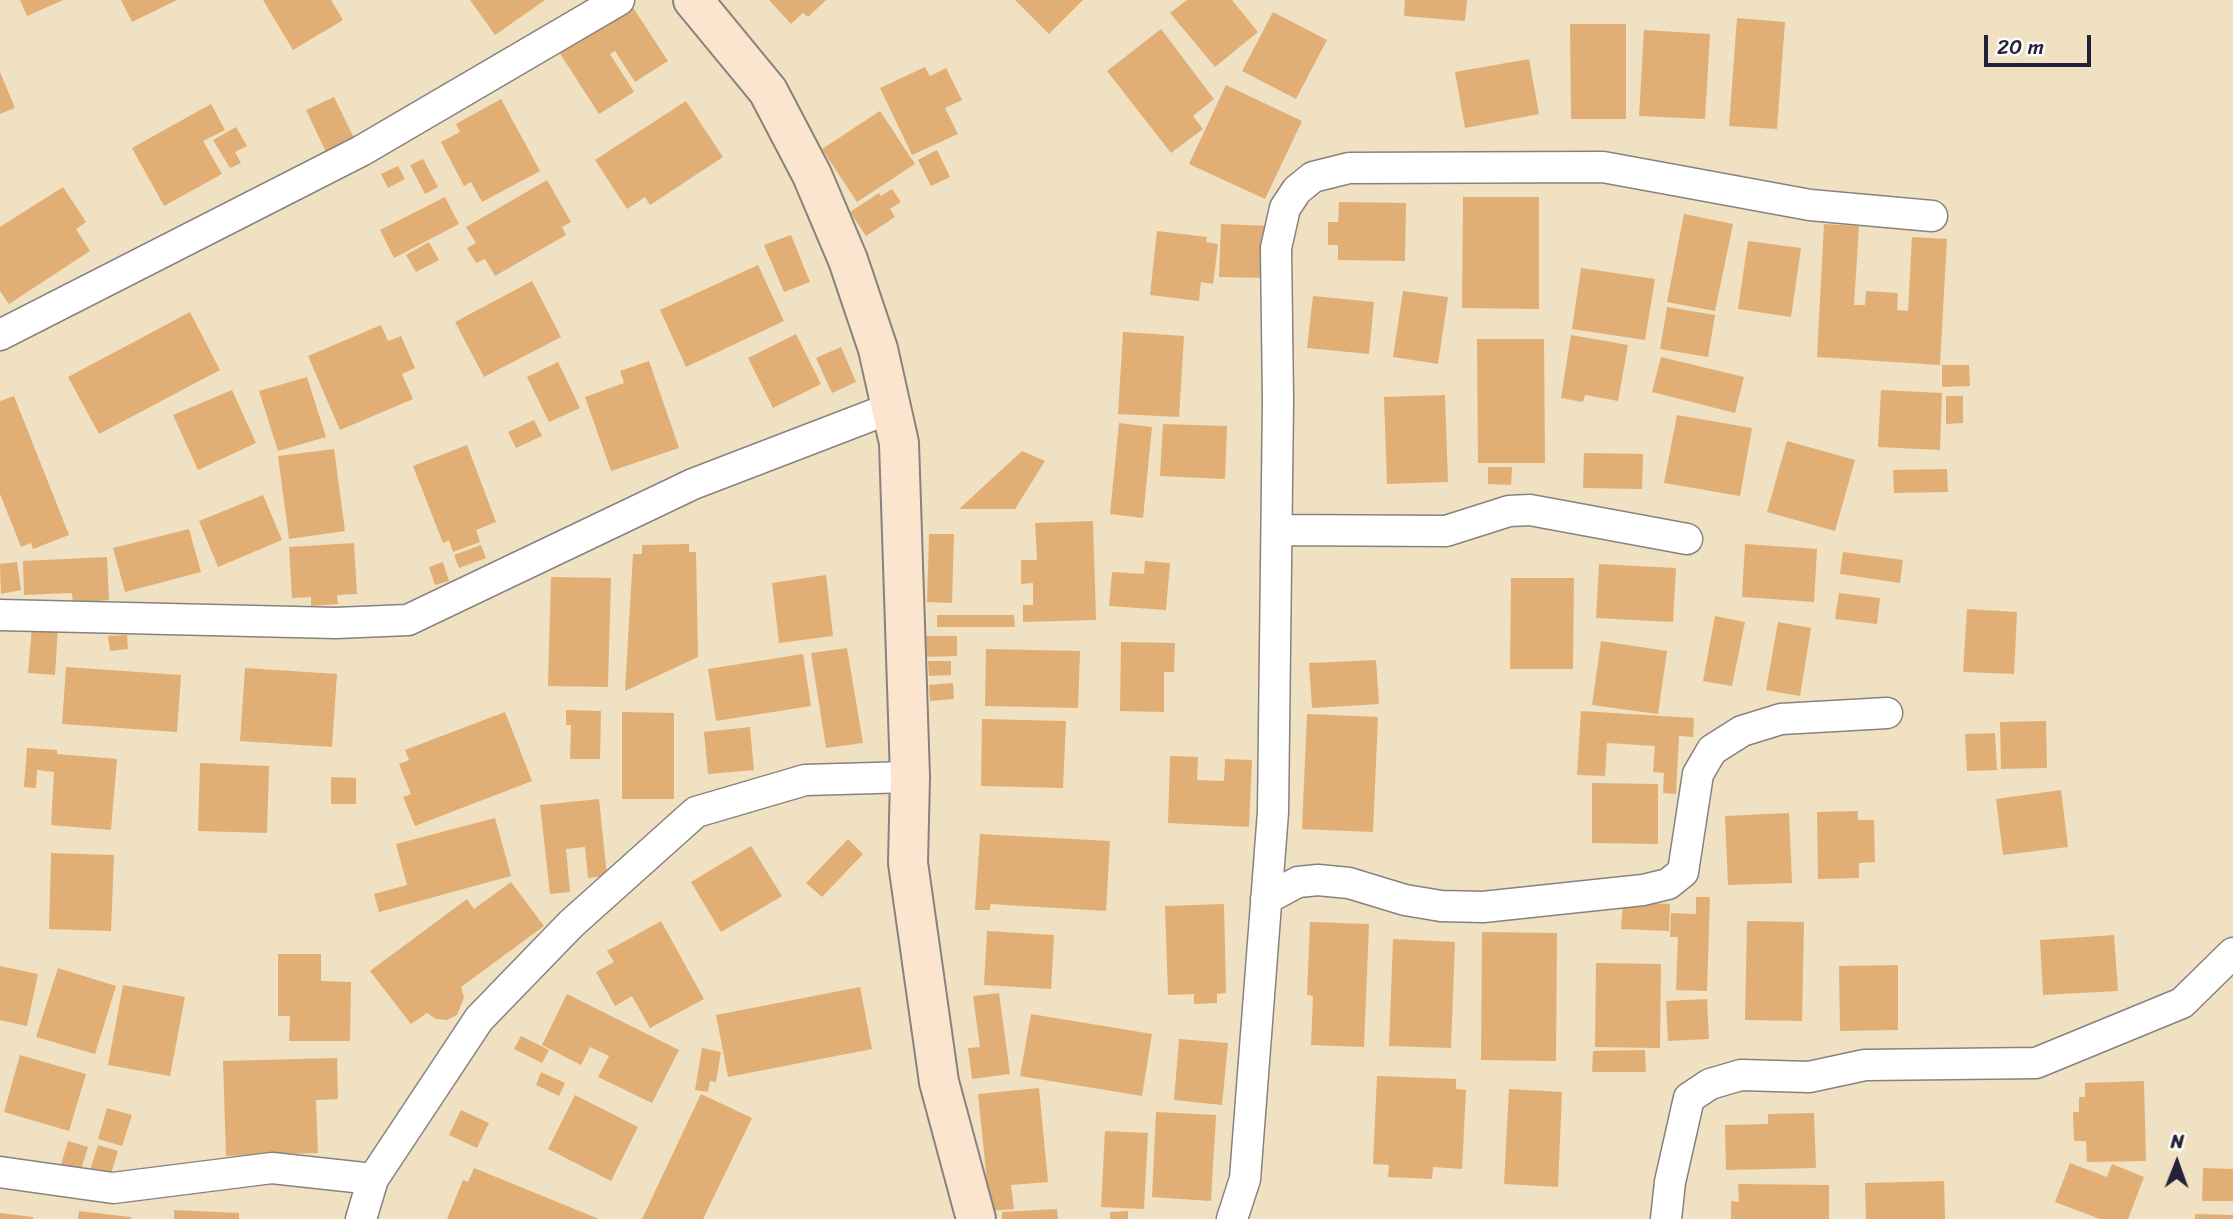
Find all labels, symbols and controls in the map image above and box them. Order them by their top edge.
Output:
scale bar [1988,21,2095,65]
text: 20 m [1997,28,2044,66]
text: N [2170,1125,2184,1158]
north arrow [2142,1128,2212,1198]

